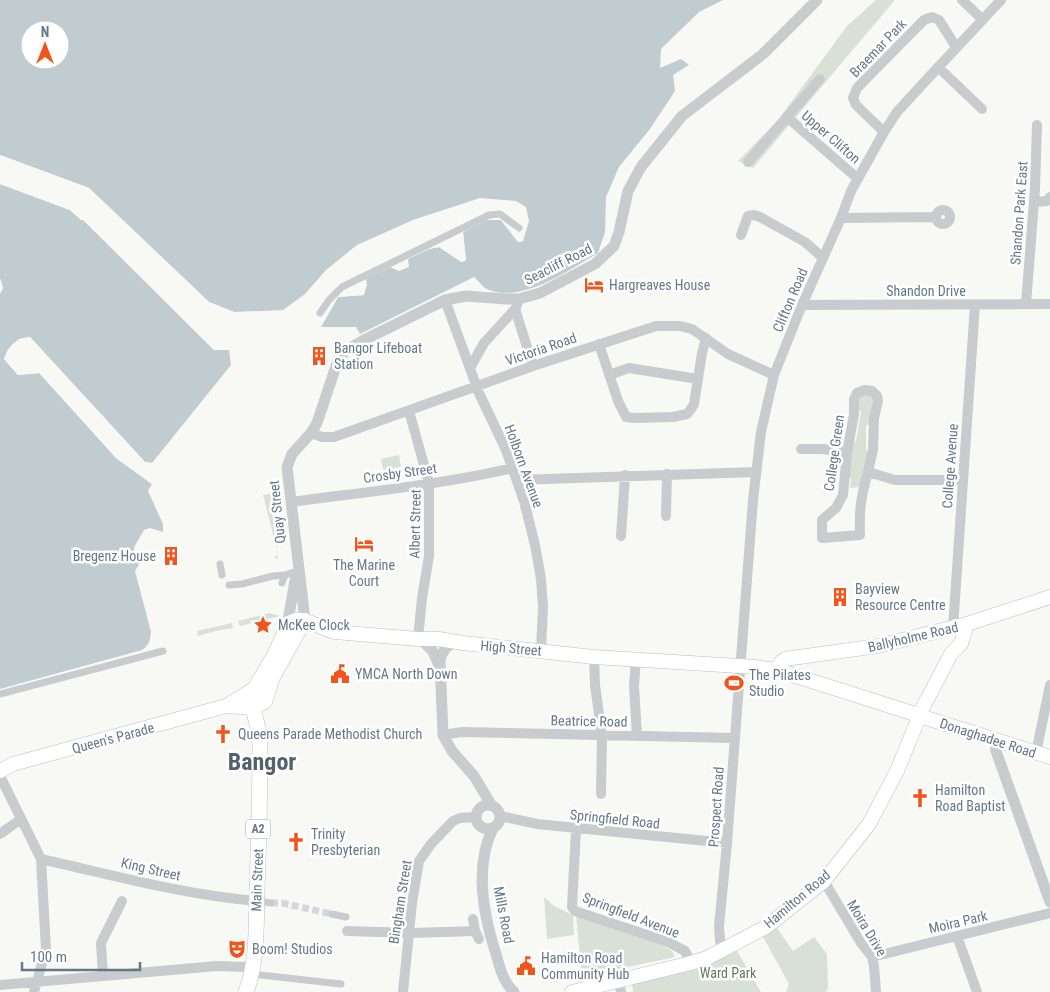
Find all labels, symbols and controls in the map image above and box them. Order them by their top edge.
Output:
street label: Braemar Park [846,15,910,80]
north arrow [20,20,70,70]
text: N [41,24,49,40]
street label: Upper Clifton [798,107,864,167]
street label: Shandon Park East [1007,161,1031,265]
street label: Seacliff Road [522,240,594,288]
street label: Clifton Road [769,266,811,334]
hotel icon: Hargreaves House [583,274,605,296]
place label: Hargreaves House [609,277,711,293]
street label: Shandon Drive [886,283,966,299]
street label: Victoria Road [503,329,579,369]
place label: Bangor Lifeboat Station [334,340,422,372]
building icon: Bangor Lifeboat Station [308,345,330,367]
street label: College Green [821,414,847,492]
street label: Holborn Avenue [502,422,547,510]
street label: College Avenue [939,423,961,509]
street label: Crosby Street [362,460,438,486]
street label: Quay Street [266,480,288,544]
street label: Albert Street [406,489,424,559]
hotel icon: The Marine Court [353,533,375,555]
building icon: Bregenz House [160,545,182,567]
place label: Bregenz House [73,548,156,564]
place label: The Marine Court [333,557,395,589]
place label: Bayview Resource Centre [855,581,946,613]
building icon: Bayview Resource Centre [829,586,851,608]
place icon: McKee Clock [252,614,274,636]
place label: McKee Clock [278,617,350,633]
street label: Ballyholme Road [866,619,960,655]
street label: High Street [480,637,542,659]
public building icon: YMCA North Down [329,663,351,685]
place label: YMCA North Down [355,666,457,682]
place label: The Pilates Studio [749,667,811,699]
sports icon: The Pilates Studio [723,672,745,694]
street label: Beatrice Road [550,712,628,730]
street label: Donaghadee Road [938,715,1038,761]
street label: Queen's Parade [70,719,156,757]
church icon: Queens Parade Methodist Church [212,723,234,745]
place label: Queens Parade Methodist Church [238,726,422,742]
district label: Bangor [228,748,296,776]
street label: Prospect Road [705,766,727,848]
place label: Hamilton Road Baptist [935,782,1005,814]
church icon: Hamilton Road Baptist [909,787,931,809]
street label: Springfield Road [569,806,661,832]
road number: A2 [246,820,270,839]
place label: Trinity Presbyterian [311,826,380,858]
church icon: Trinity Presbyterian [285,831,307,853]
street label: Main Street [248,848,266,912]
street label: King Street [120,854,182,884]
street label: Bingham Street [385,859,415,945]
street label: Hamilton Road [761,867,833,931]
street label: Mills Road [491,885,517,945]
street label: Springfield Avenue [580,889,682,941]
street label: Moira Drive [844,897,890,959]
street label: Moira Park [927,907,990,937]
theatre icon: Boom! Studios [226,938,248,960]
scale bar [22,940,140,972]
place label: Boom! Studios [252,941,333,957]
text: 100 m [30,948,67,966]
place label: Hamilton Road Community Hub [541,950,629,982]
public building icon: Hamilton Road Community Hub [515,955,537,977]
park label: Ward Park [700,965,757,981]

